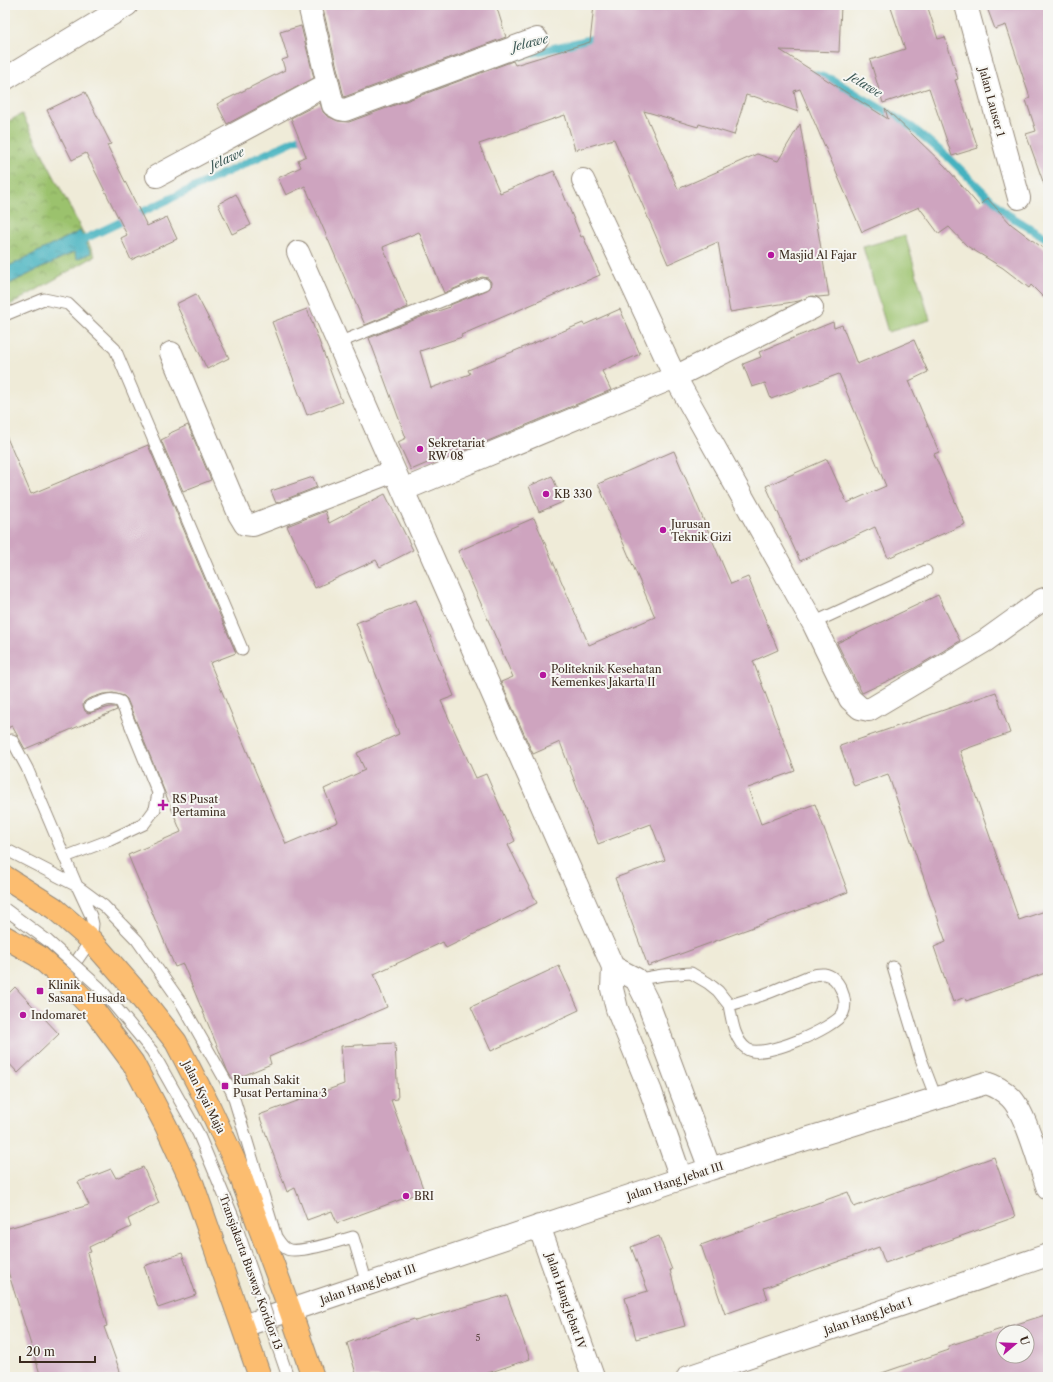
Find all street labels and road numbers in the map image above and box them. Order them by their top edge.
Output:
street label: Jalan Lauser 1 [976,64,1008,139]
street label: Jalan Kyai Maja [179,1057,228,1136]
street label: Jalan Hang Jebat III [623,1159,725,1204]
street label: Transjakarta Busway Koridor 13 [216,1192,286,1352]
street label: Jalan Hang Jebat IV [542,1249,589,1352]
street label: Jalan Hang Jebat III [316,1261,418,1308]
street label: Jalan Hang Jebat I [820,1294,914,1338]

